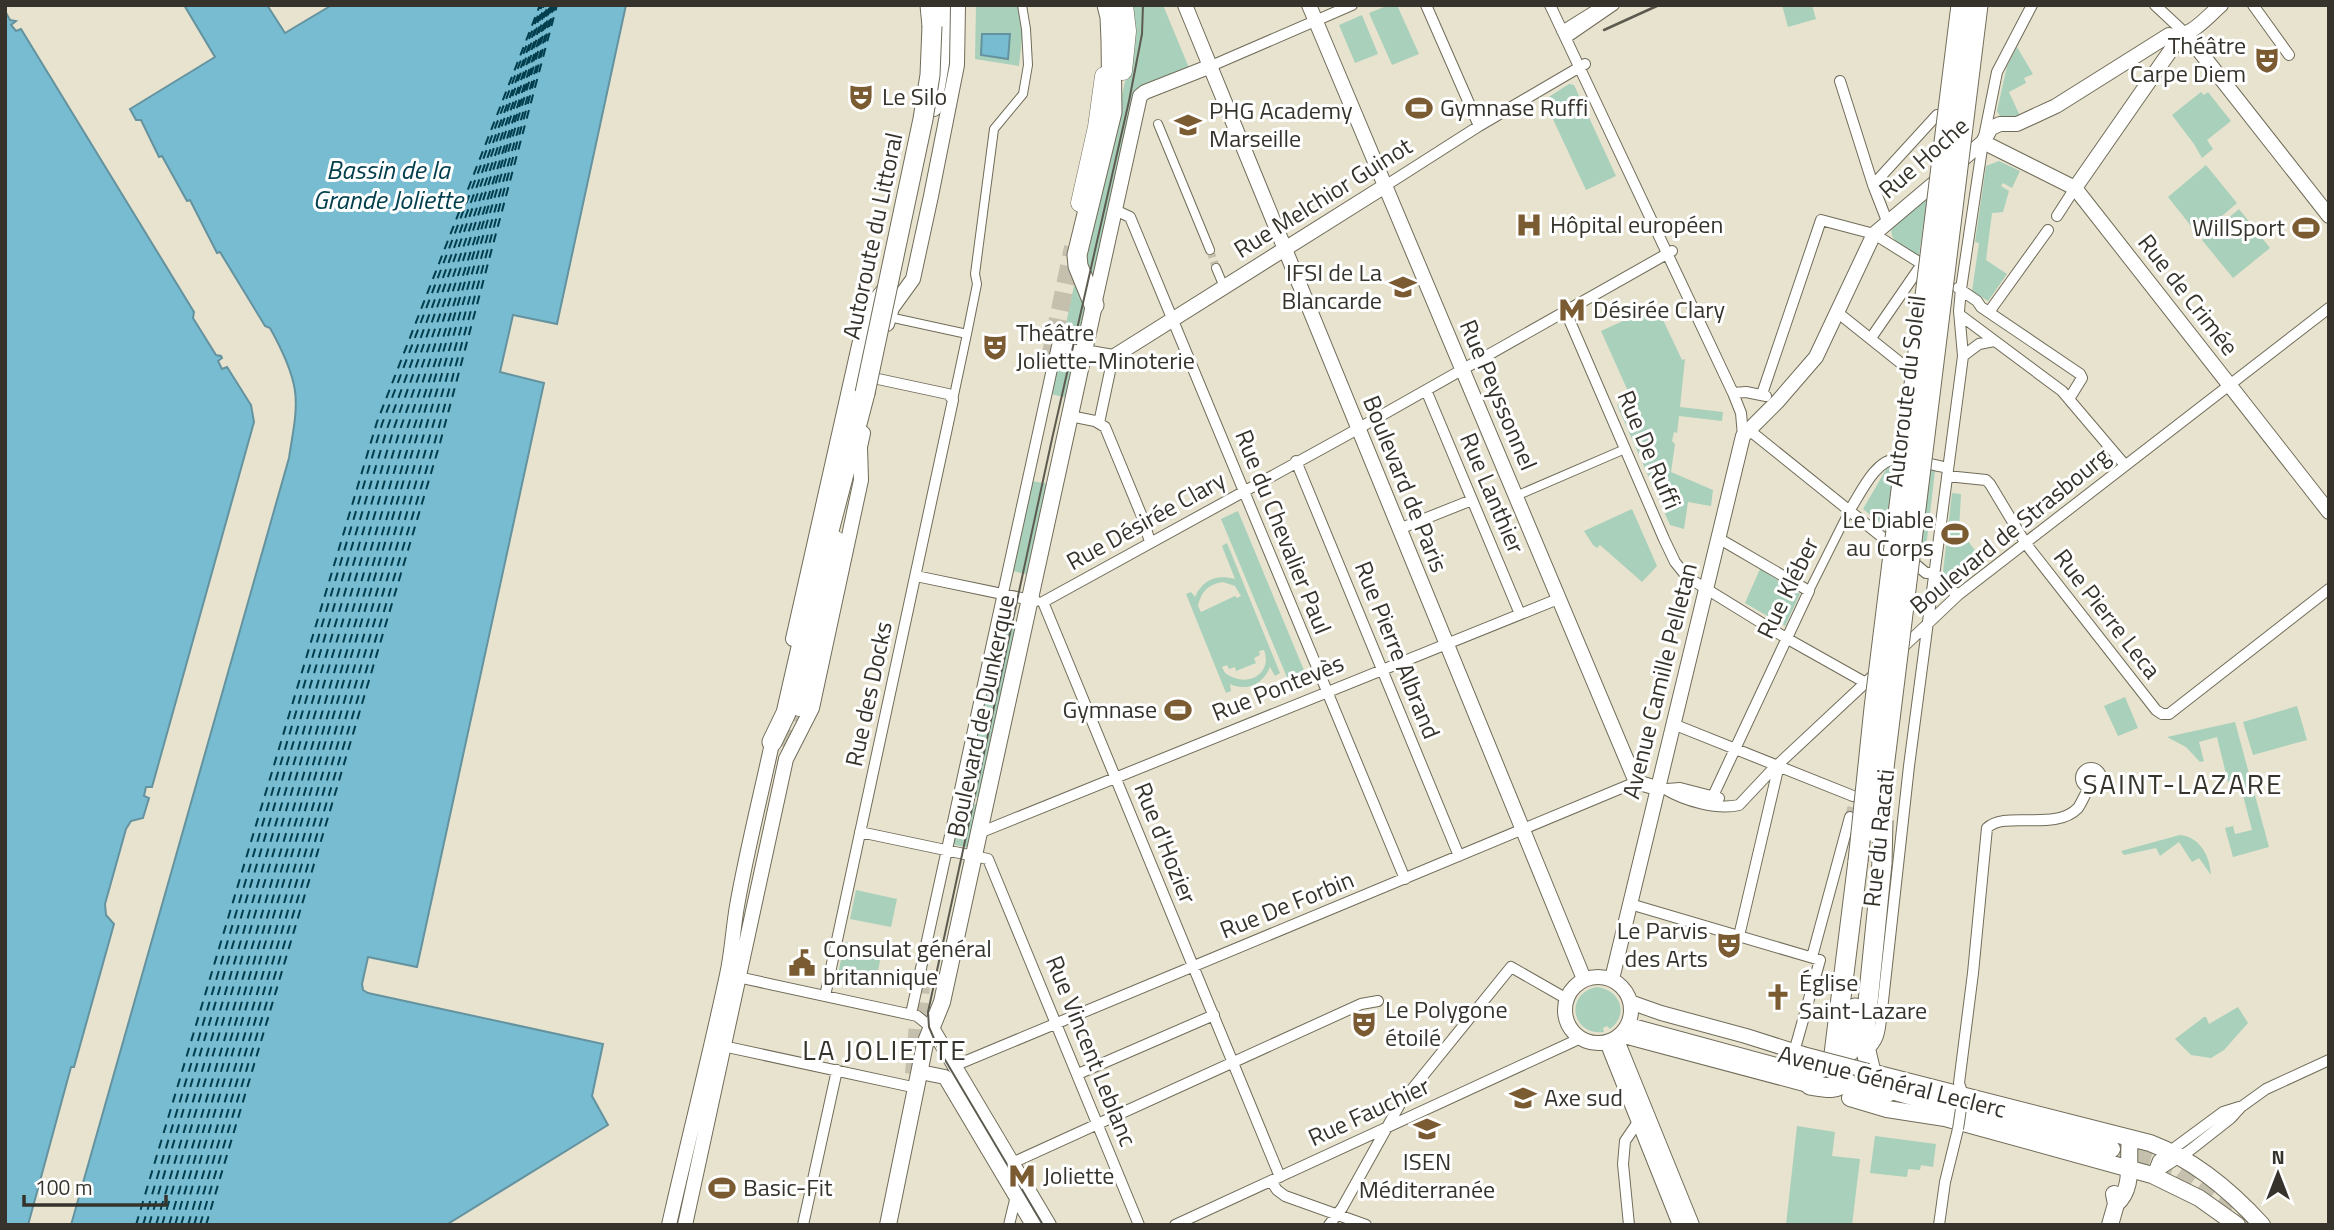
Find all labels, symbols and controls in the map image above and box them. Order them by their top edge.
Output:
place label: Théâtre Carpe Diem [2130,27,2246,91]
theatre icon: Théâtre Carpe Diem [2252,45,2282,75]
place label: Le Silo [882,78,947,114]
theatre icon: Le Silo [846,82,876,112]
place label: Gymnase Ruffi [1440,89,1588,125]
place label: PHG Academy Marseille [1209,92,1353,156]
sports icon: Gymnase Ruffi [1404,93,1434,123]
street label: Rue Hoche [1870,108,1976,207]
school or university icon: PHG Academy Marseille [1173,110,1203,140]
street label: Rue Melchior Guinot [1226,128,1419,266]
street label: Autoroute du Littoral [833,129,911,342]
water label: Bassin de la Grande Joliette [313,150,465,219]
place label: Hôpital européen [1550,206,1723,242]
place label: WillSport [2192,209,2286,245]
hospital icon: Hôpital européen [1514,210,1544,240]
sports icon: WillSport [2291,213,2321,243]
street label: Rue de Crimée [2130,226,2248,363]
place label: IFSI de La Blancarde [1281,254,1382,318]
school or university icon: IFSI de La Blancarde [1388,272,1418,302]
place label: Désirée Clary [1593,291,1726,327]
street label: Autoroute du Soleil [1875,293,1935,489]
metro station icon: Désirée Clary [1557,295,1587,325]
place label: Théâtre Joliette-Minoterie [1016,314,1195,378]
street label: Rue Peyssonnel [1451,314,1547,476]
theatre icon: Théâtre Joliette-Minoterie [980,332,1010,362]
street label: Rue De Ruffi [1609,384,1691,515]
street label: Boulevard de Paris [1354,390,1458,578]
street label: Rue du Chevalier Paul [1226,424,1341,639]
street label: Rue Lanthier [1451,427,1535,559]
street label: Boulevard de Strasbourg [1902,438,2117,622]
street label: Rue Désirée Clary [1059,461,1232,579]
place label: Le Diable au Corps [1842,501,1934,565]
sports icon: Le Diable au Corps [1940,519,1970,549]
street label: Rue Kléber [1747,531,1827,645]
street label: Rue Pierre Leca [2046,541,2170,686]
street label: Rue Pierre Albrand [1346,555,1450,744]
street label: Avenue Camille Pelletan [1612,559,1706,803]
street label: Boulevard de Dunkerque [937,591,1023,840]
street label: Rue des Docks [835,618,901,770]
street label: Rue Pontevès [1206,644,1349,730]
place label: Gymnase [1063,691,1157,727]
sports icon: Gymnase [1163,695,1193,725]
district label: SAINT-LAZARE [2082,762,2284,805]
street label: Rue du Racati [1853,767,1903,909]
street label: Rue d'Hozier [1125,777,1207,909]
street label: Rue De Forbin [1214,861,1359,947]
place label: Le Parvis des Arts [1617,912,1708,976]
place label: Consulat général britannique [823,930,992,994]
theatre icon: Le Parvis des Arts [1714,930,1744,960]
public building icon: Consulat général britannique [787,948,817,978]
street label: Rue Vincent Leblanc [1037,950,1147,1151]
place label: Église Saint-Lazare [1799,964,1927,1028]
church icon: Église Saint-Lazare [1763,982,1793,1012]
place label: Le Polygone étoilé [1385,991,1508,1055]
theatre icon: Le Polygone étoilé [1349,1009,1379,1039]
district label: LA JOLIETTE [802,1028,968,1071]
street label: Avenue Général Leclerc [1775,1035,2010,1127]
street label: Rue Fauchier [1302,1067,1435,1155]
place label: Axe sud [1544,1079,1623,1115]
school or university icon: Axe sud [1508,1083,1538,1113]
school or university icon: ISEN Méditerranée [1412,1114,1442,1144]
north arrow [2243,1139,2313,1209]
text: N [2271,1142,2285,1171]
place label: ISEN Méditerranée [1359,1143,1495,1207]
place label: Joliette [1043,1157,1114,1193]
metro station icon: Joliette [1007,1161,1037,1191]
scale bar [24,1164,166,1208]
place label: Basic-Fit [743,1169,833,1205]
text: 100 m [35,1171,92,1203]
sports icon: Basic-Fit [707,1173,737,1203]

